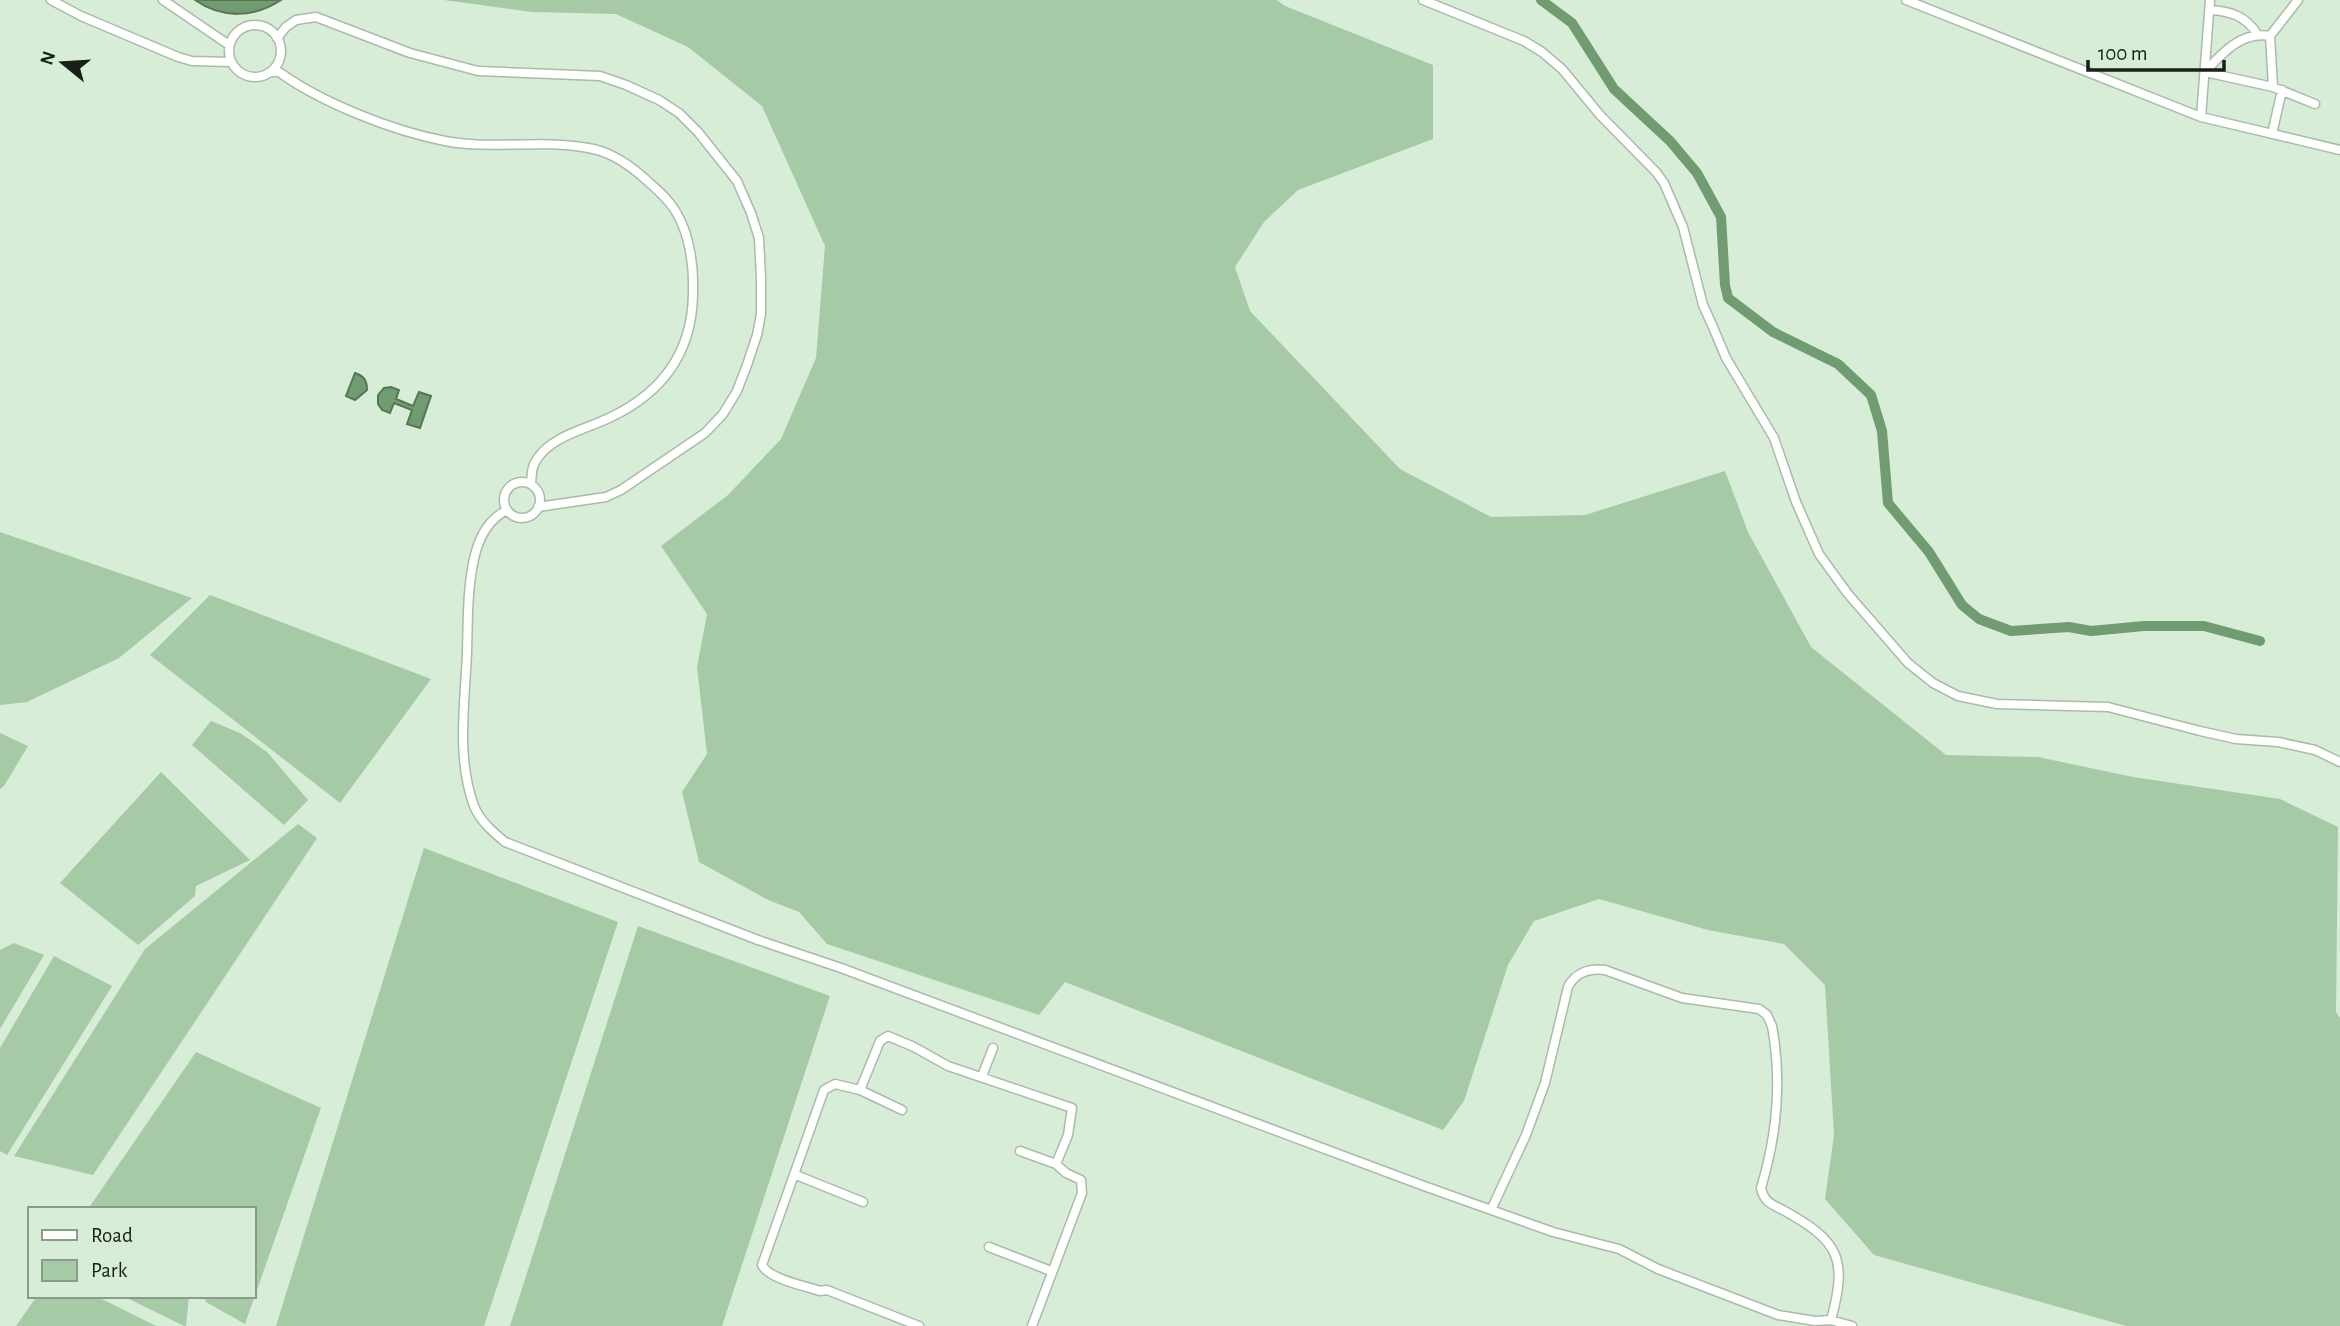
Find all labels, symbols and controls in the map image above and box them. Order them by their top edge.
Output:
north arrow [28,28,98,98]
scale bar [2088,28,2224,72]
text: 100 m [2098,43,2148,64]
text: N [37,49,59,67]
legend [28,1207,256,1298]
text: Road [91,1225,133,1246]
text: Park [91,1260,128,1281]

